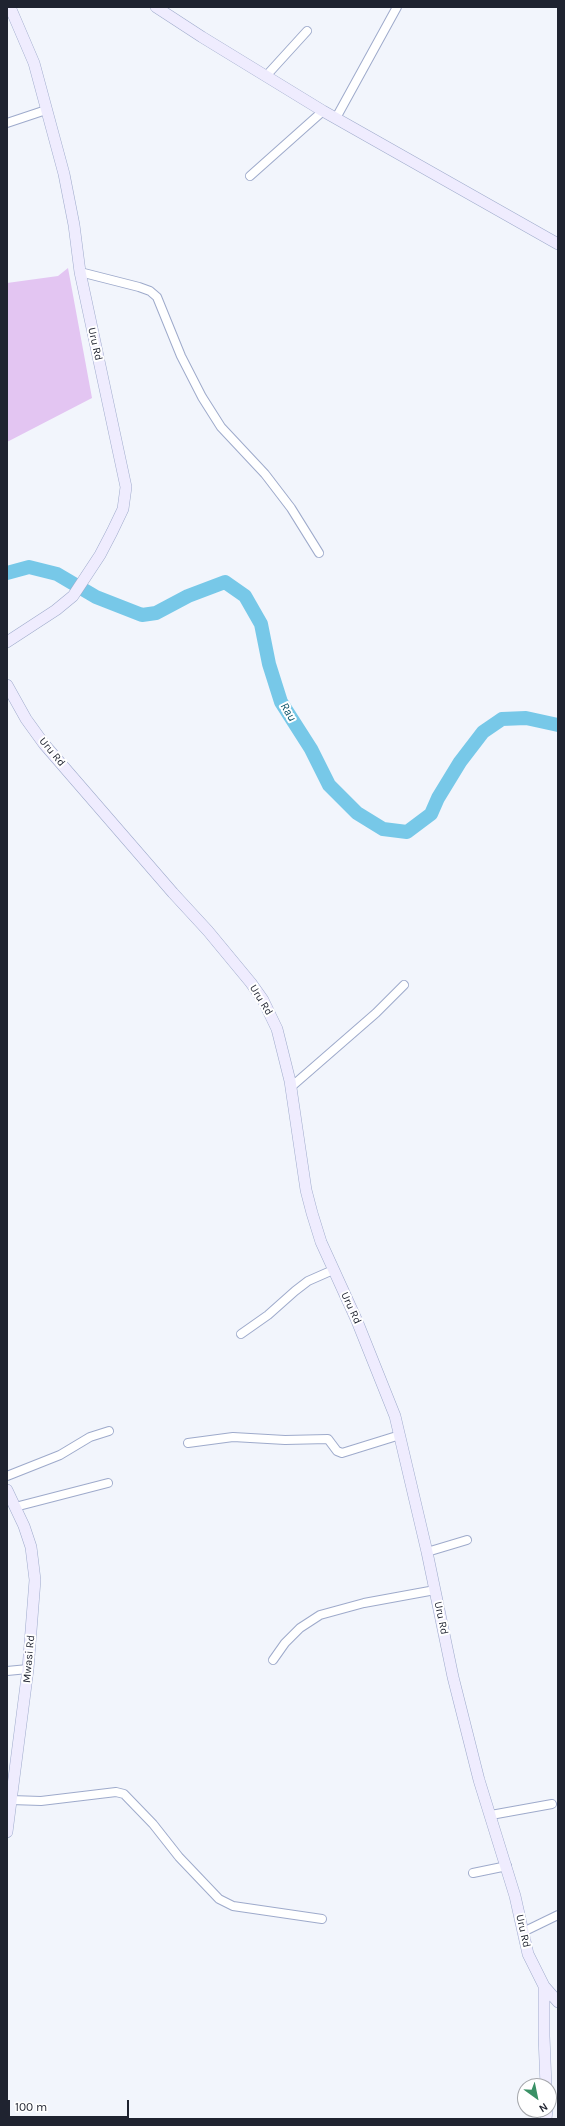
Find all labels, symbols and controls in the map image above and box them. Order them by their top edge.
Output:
street label: Uru Rd [85,326,105,362]
water label: Rau [277,700,299,724]
street label: Uru Rd [36,735,68,769]
street label: Uru Rd [246,982,276,1018]
street label: Uru Rd [338,1290,364,1326]
street label: Uru Rd [431,1600,451,1636]
street label: Mwasi Rd [20,1634,38,1684]
street label: Uru Rd [513,1913,533,1949]
north arrow [517,2078,557,2118]
scale bar [10,2092,131,2118]
text: 100 m [15,2100,47,2114]
text: N [536,2100,550,2115]

